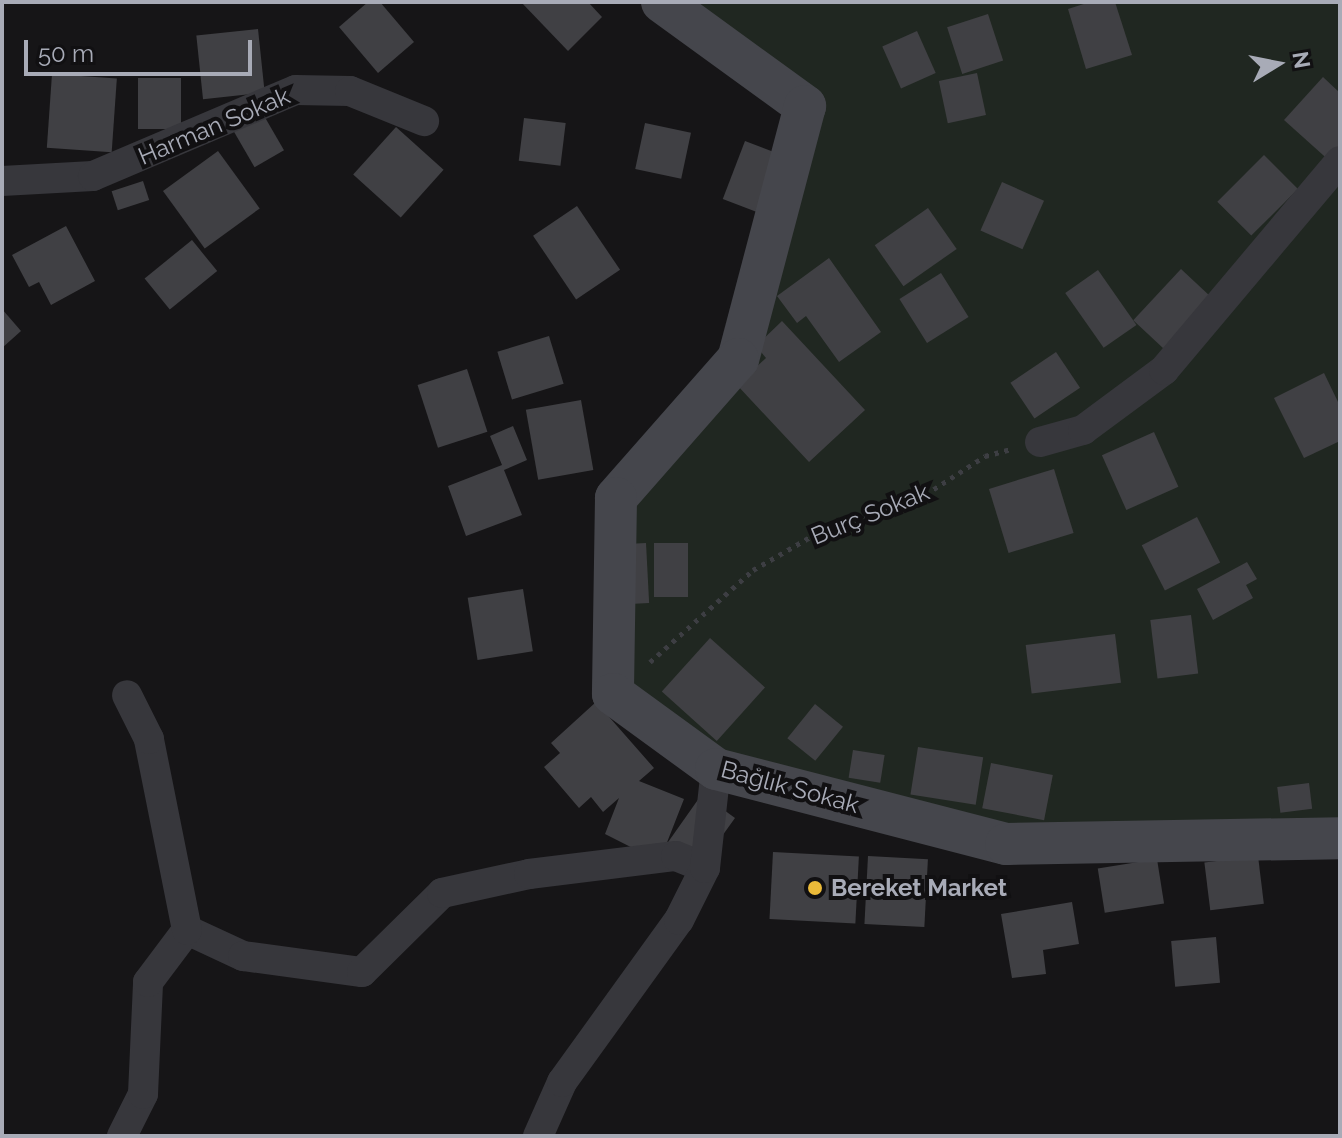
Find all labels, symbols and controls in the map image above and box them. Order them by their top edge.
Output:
scale bar [28,24,256,74]
north arrow [1238,24,1318,104]
text: 50 m [38,39,94,68]
text: N [1287,49,1316,70]
street label: Harman Sokak [134,81,294,171]
street label: Burç Sokak [807,477,933,551]
street label: Bağlık Sokak [718,755,862,819]
place label: Bereket Market [831,874,1007,902]
marker: Bereket Market [806,879,824,897]

